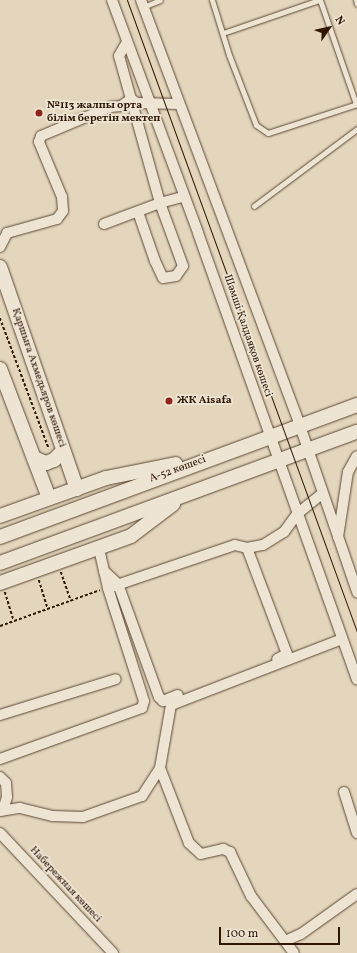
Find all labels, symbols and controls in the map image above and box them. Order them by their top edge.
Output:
north arrow [309,8,349,48]
text: N [331,13,348,29]
place label: №113 жалпы орта білім беретін мектеп [47,100,160,126]
marker: №113 жалпы орта білім беретін мектеп [34,108,44,118]
street label: Шәмші Қалдаяқов көшесі [220,273,274,399]
street label: Қаршыға Ахмедьяров көшесі [8,307,68,449]
place label: ЖК Aisafa [177,394,232,408]
marker: ЖК Aisafa [164,396,174,406]
street label: А-52 көшесі [148,454,208,486]
street label: Набережная көшесі [26,844,104,926]
scale bar [221,919,342,945]
text: 100 m [226,926,258,942]

